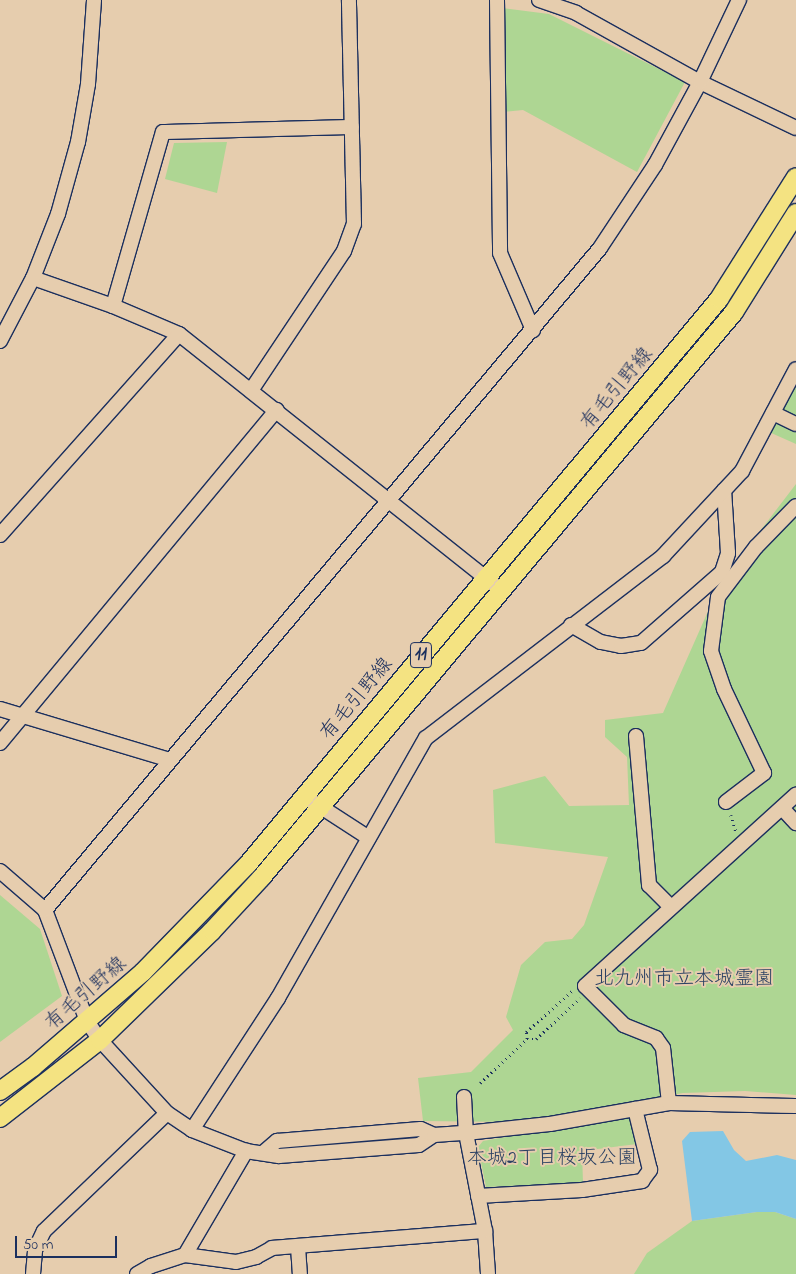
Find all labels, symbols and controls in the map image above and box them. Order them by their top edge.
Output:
street label: 有毛引野線 [576,343,658,435]
road number: 11 [410,638,432,672]
street label: 有毛引野線 [316,653,398,745]
street label: 有毛引野線 [40,952,132,1036]
park label: 北九州市立本城霊園 [594,967,774,991]
park label: 本城2丁目桜坂公園 [467,1146,637,1170]
scale bar [18,1226,120,1258]
text: 50 m [23,1234,53,1256]

